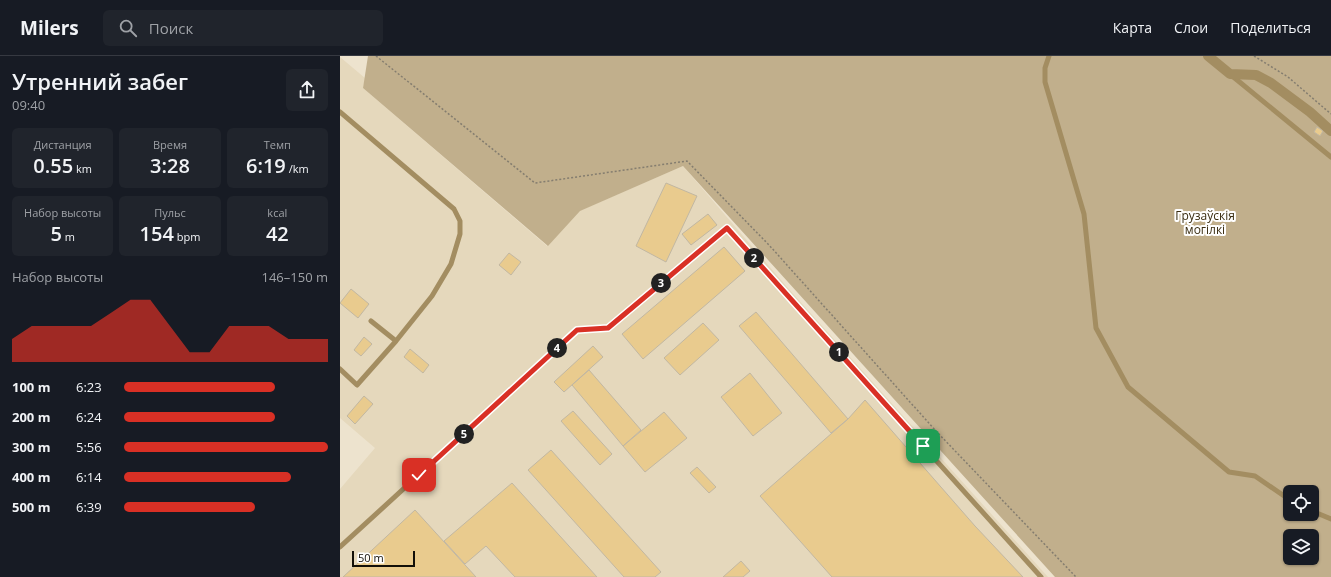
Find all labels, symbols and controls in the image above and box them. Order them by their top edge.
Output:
search box [103,10,383,46]
text: Milers [20,15,79,41]
icon: search [117,17,139,39]
text: Поиск [149,18,193,38]
text: Карта [1113,18,1152,37]
text: Слои [1174,18,1208,37]
text: Поделиться [1230,18,1311,37]
text: Утренний забег [12,66,188,96]
button: share [286,69,328,111]
text: 09:40 [12,96,45,114]
text: Дистанция [34,137,92,152]
text: Время [153,137,187,152]
text: Темп [264,137,291,152]
text: 0.55 [33,152,73,179]
text: 3:28 [150,152,190,179]
text: 6:19 [246,152,286,179]
text: km [73,161,92,176]
text: /km [286,161,309,176]
text: Набор высоты [24,205,101,220]
text: Пульс [154,205,186,220]
text: kcal [267,205,287,220]
park label: Грузаўскія могілкі [1175,207,1235,238]
text: 5 [50,220,62,247]
text: 154 [140,220,174,247]
text: 42 [266,220,289,247]
text: m [62,229,75,244]
text: bpm [174,229,200,244]
pin: 2 [744,248,764,268]
text: 2 [751,250,757,265]
text: Набор высоты [12,268,103,286]
text: 146–150 m [261,268,328,286]
pin: 3 [651,273,671,293]
text: 3 [658,275,664,290]
pin: 4 [547,338,567,358]
text: 4 [554,340,560,355]
pin: 1 [829,342,849,362]
text: 1 [836,344,842,359]
text: 100 m [12,378,50,396]
text: 6:23 [76,378,102,396]
text: 200 m [12,408,50,426]
text: 6:24 [76,408,102,426]
pin: 5 [454,424,474,444]
text: 5 [461,426,467,441]
pin [906,429,940,463]
icon: arrive [912,435,934,457]
text: 300 m [12,438,50,456]
text: 5:56 [76,438,102,456]
pin [402,458,436,492]
icon: check [408,464,430,486]
text: 400 m [12,468,50,486]
text: 6:14 [76,468,102,486]
map controls [1283,485,1319,565]
button: locate [1283,485,1319,521]
text: 500 m [12,498,50,516]
text: 6:39 [76,498,102,516]
button: layers [1283,529,1319,565]
scale bar [352,549,415,568]
text: 50 m [358,550,384,565]

